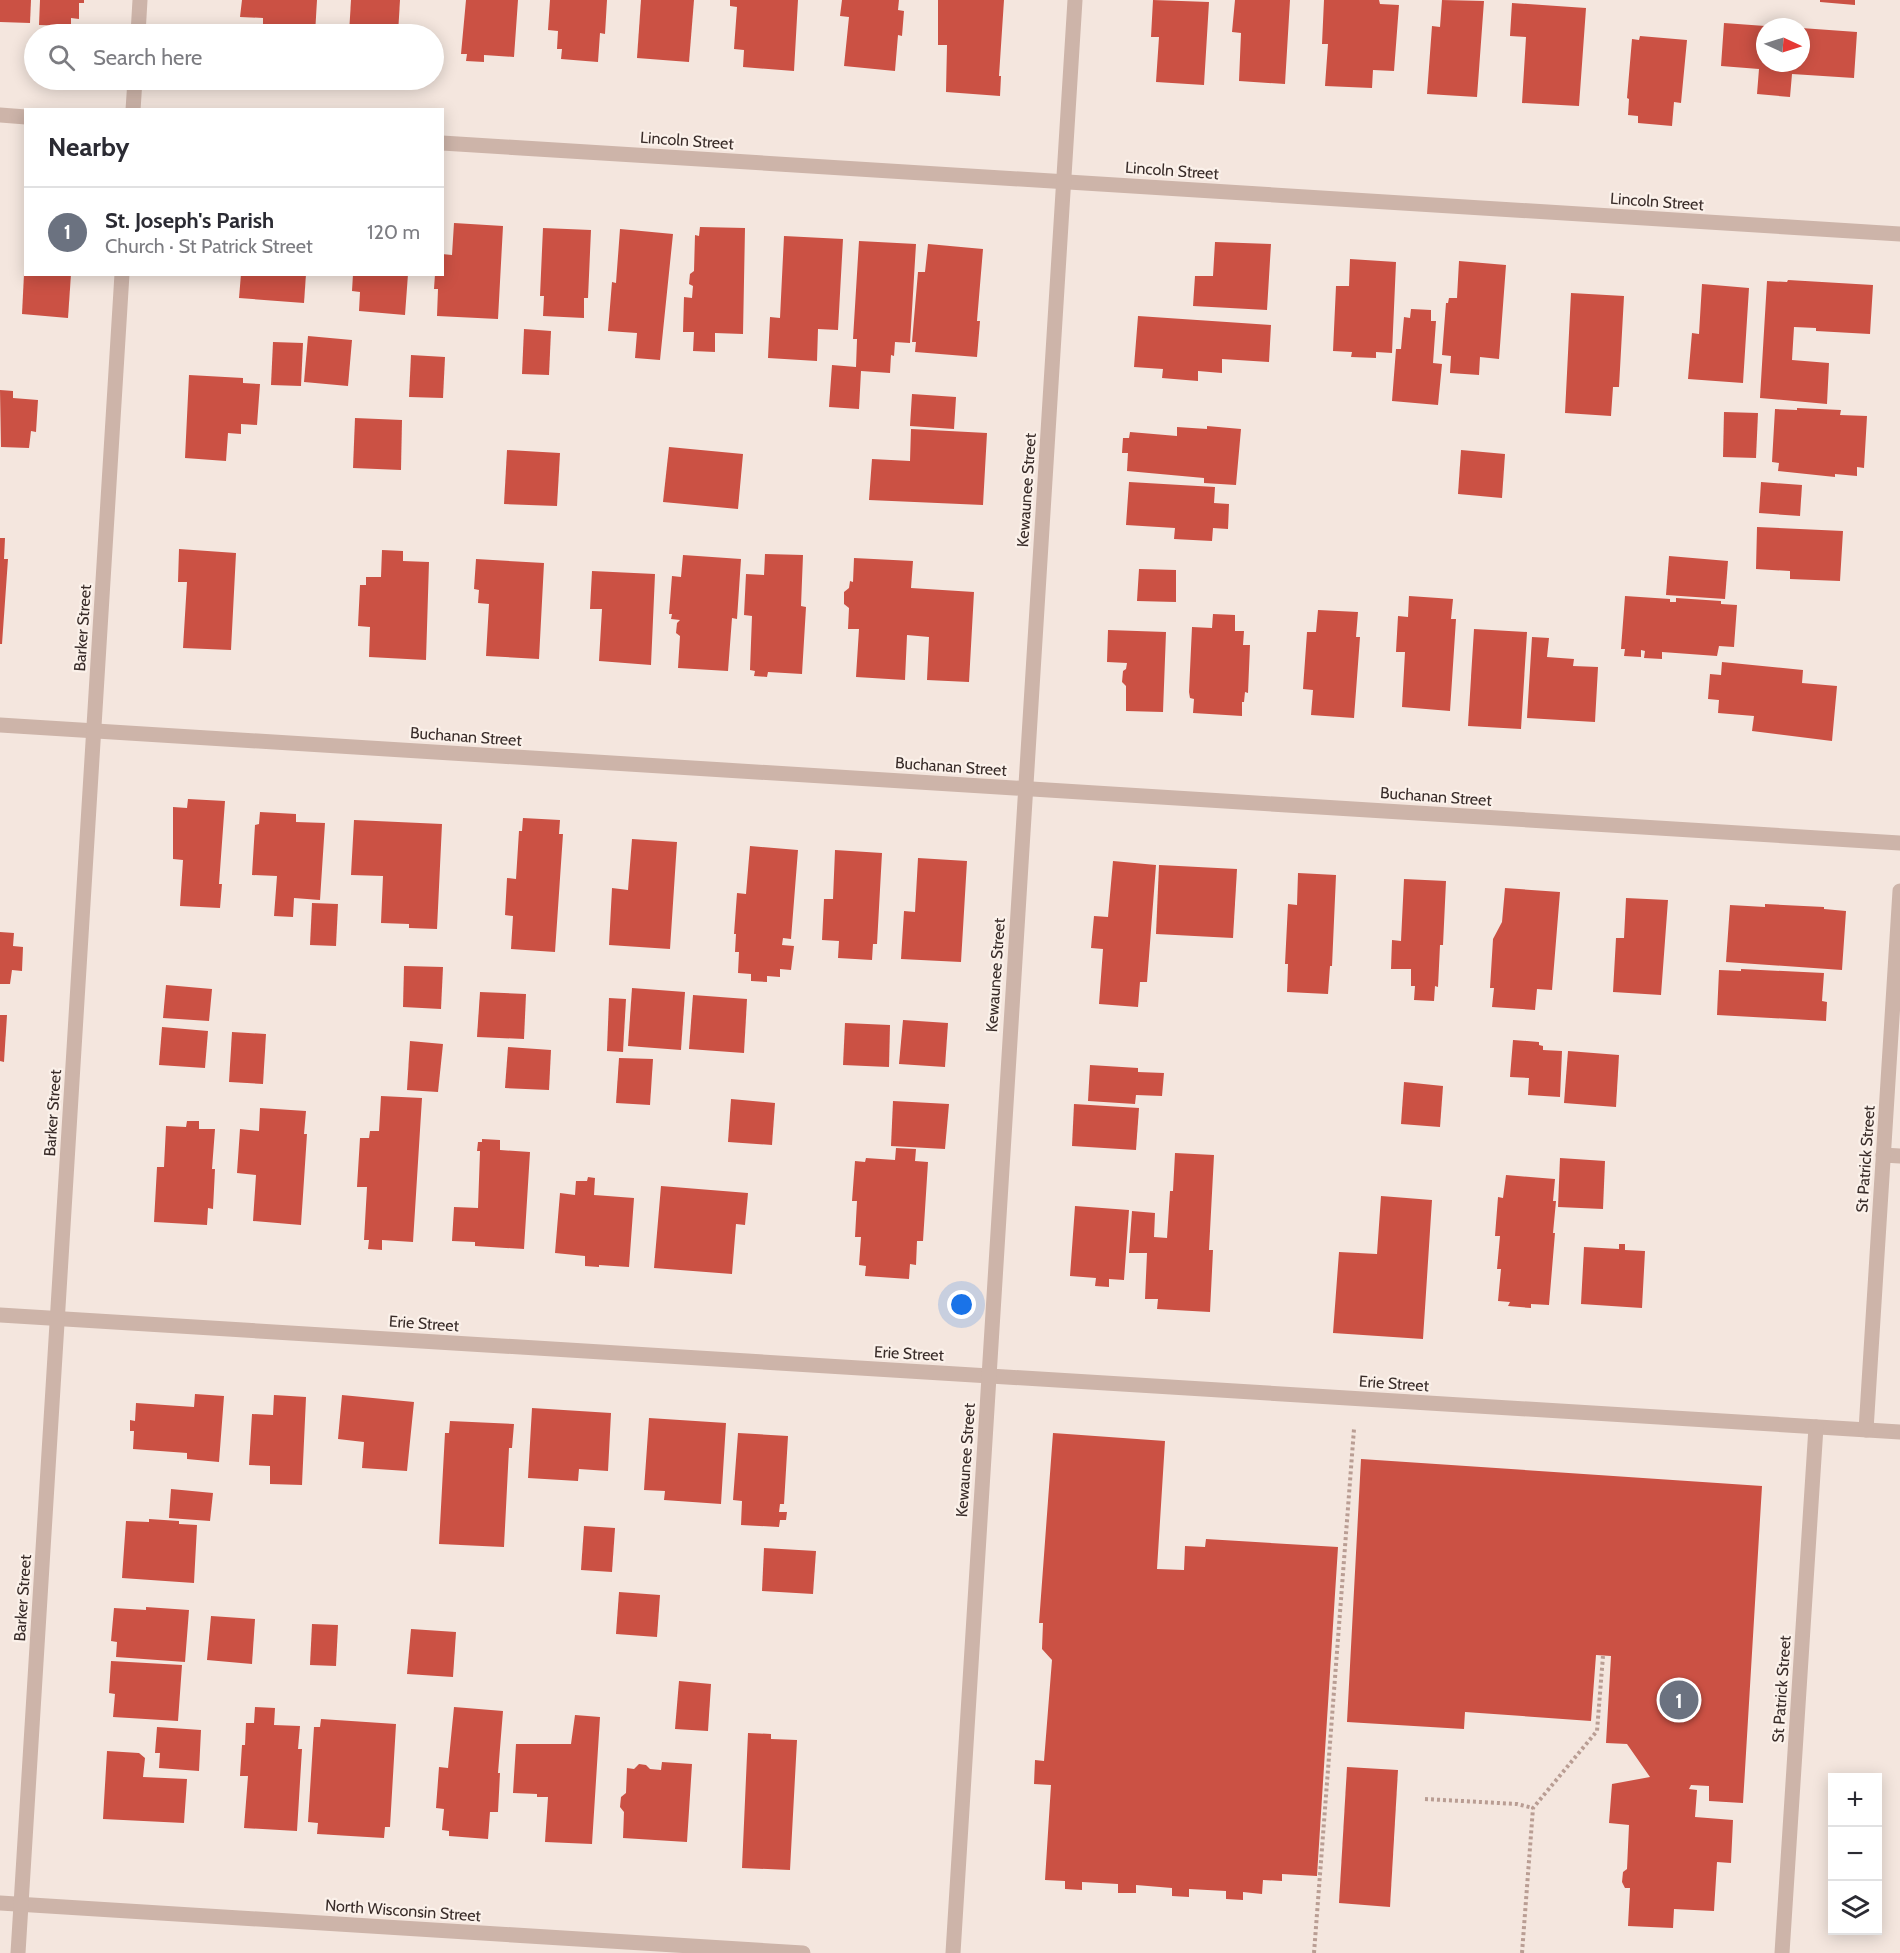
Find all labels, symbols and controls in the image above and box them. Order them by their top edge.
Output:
north arrow [1756,18,1810,72]
search box [24,24,444,90]
icon: search [45,41,78,74]
text: Search here [93,44,202,71]
street label: Lincoln Street [640,128,735,153]
text: Nearby [48,131,129,163]
street label: Lincoln Street [1125,158,1220,183]
street label: Lincoln Street [1610,189,1705,214]
text: St. Joseph's Parish [105,207,274,234]
text: 1 [64,220,71,244]
text: 120 m [367,220,420,244]
text: Church · St Patrick Street [105,234,313,258]
street label: Kewaunee Street [1013,432,1040,548]
street label: Barker Street [70,583,95,672]
street label: Buchanan Street [410,723,523,750]
street label: Buchanan Street [895,753,1008,780]
street label: Buchanan Street [1380,783,1493,810]
street label: Kewaunee Street [982,917,1009,1033]
street label: Barker Street [40,1068,65,1157]
street label: St Patrick Street [1852,1104,1879,1213]
your location [947,1290,976,1319]
street label: Erie Street [388,1312,460,1335]
street label: Erie Street [873,1342,945,1365]
street label: Erie Street [1358,1372,1430,1395]
street label: Kewaunee Street [952,1402,979,1518]
street label: Barker Street [10,1553,35,1642]
street label: St Patrick Street [1768,1634,1795,1743]
pin: 1 [1660,1678,1698,1722]
map controls [1828,1773,1882,1935]
button: + [1828,1773,1882,1827]
button: − [1828,1827,1882,1881]
button: layers [1828,1881,1882,1935]
street label: North Wisconsin Street [324,1896,482,1925]

